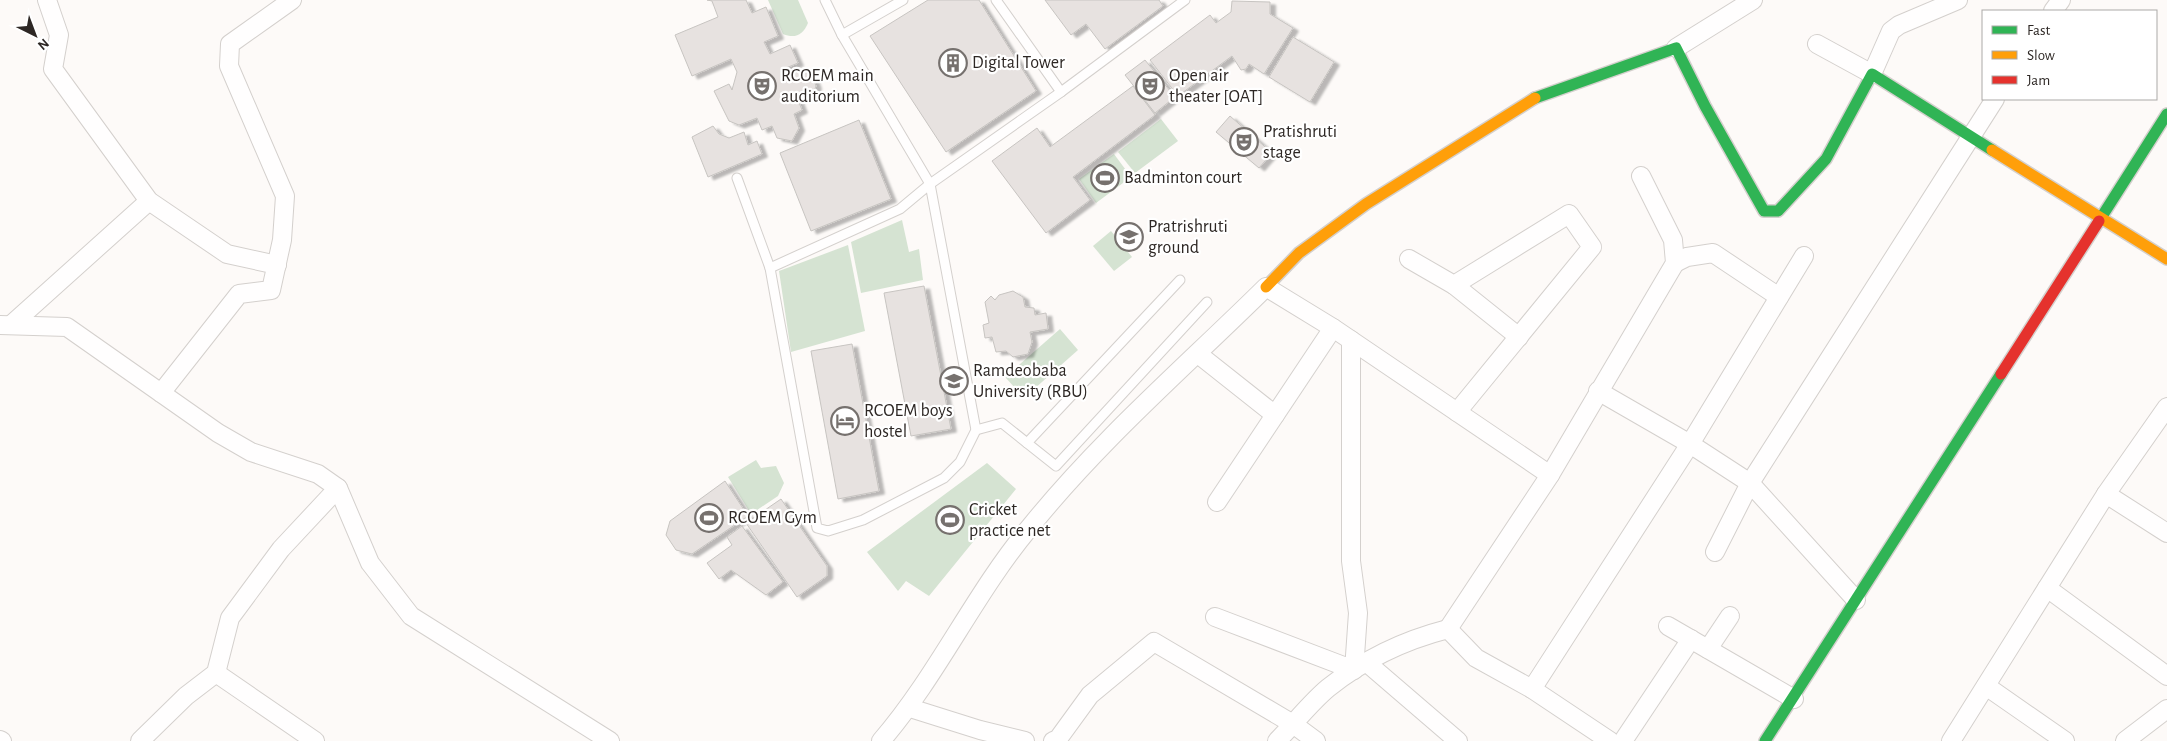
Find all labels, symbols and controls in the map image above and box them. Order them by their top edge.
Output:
north arrow [10,10,60,60]
legend [1982,10,2157,100]
text: Fast [2027,23,2051,38]
text: N [35,35,51,52]
building icon: Digital Tower [938,48,968,78]
text: Slow [2027,48,2055,63]
place label: Digital Tower [972,54,1065,72]
place label: RCOEM main auditorium [781,67,874,106]
place label: Open air theater [OAT] [1169,67,1263,106]
theatre icon: RCOEM main auditorium [747,71,777,101]
theatre icon: Open air theater [OAT] [1135,71,1165,101]
text: Jam [2027,73,2050,88]
place label: Pratishruti stage [1263,123,1337,162]
theatre icon: Pratishruti stage [1229,127,1259,157]
sports icon: Badminton court [1090,163,1120,193]
place label: Badminton court [1124,169,1242,187]
place label: Pratrishruti ground [1148,218,1228,257]
school or university icon: Pratrishruti ground [1114,222,1144,252]
place label: Ramdeobaba University (RBU) [973,362,1088,401]
school or university icon: Ramdeobaba University (RBU) [939,366,969,396]
place label: RCOEM boys hostel [864,402,953,441]
hotel icon: RCOEM boys hostel [830,406,860,436]
place label: Cricket practice net [969,501,1051,540]
sports icon: RCOEM Gym [694,503,724,533]
sports icon: Cricket practice net [935,505,965,535]
place label: RCOEM Gym [728,509,817,527]

